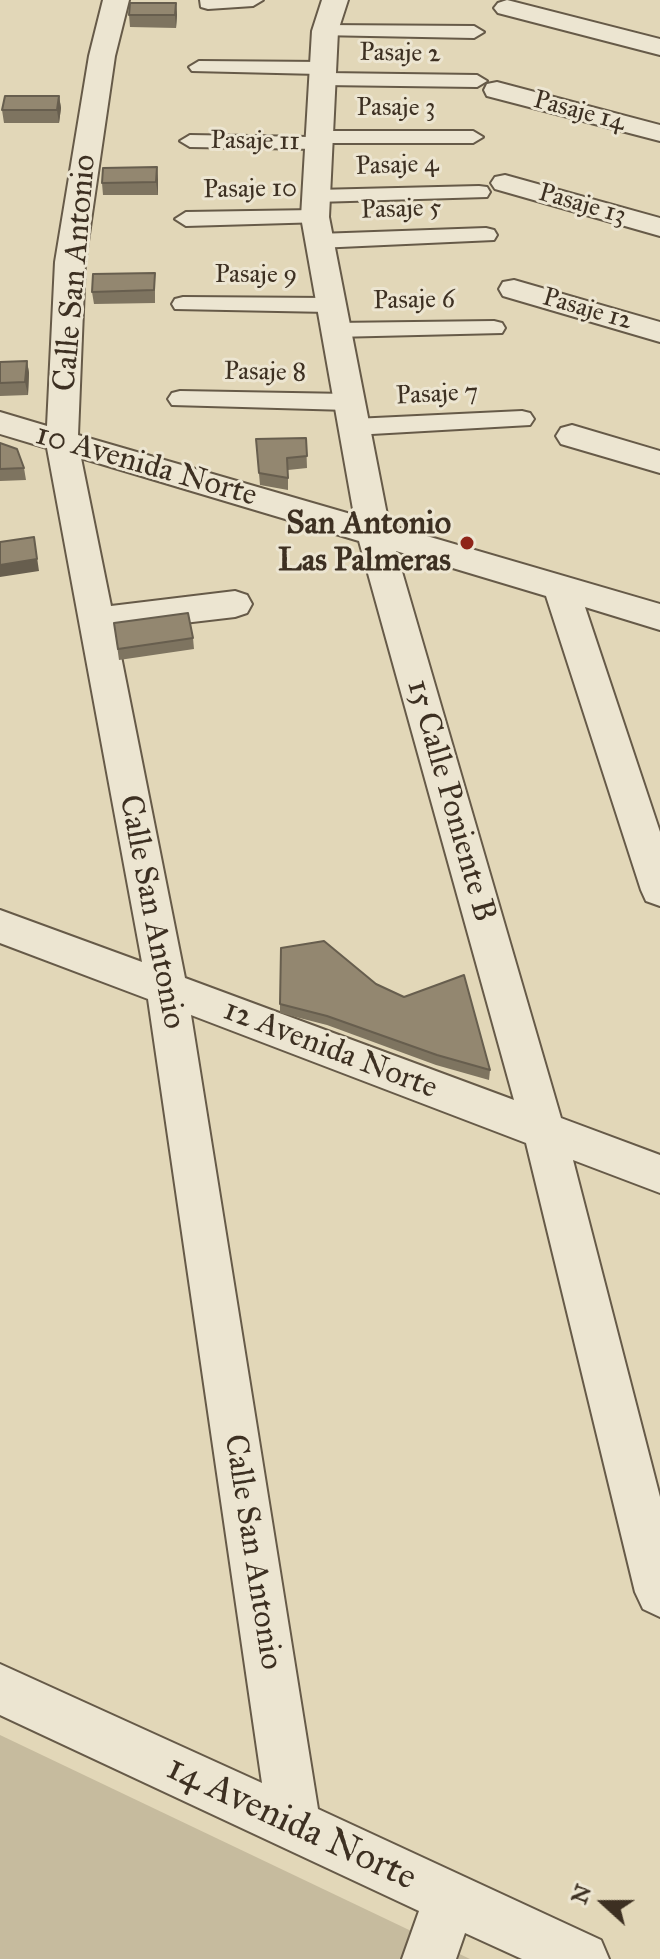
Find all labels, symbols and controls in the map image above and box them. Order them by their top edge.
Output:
street label: Pasaje 2 [359,38,441,70]
street label: Pasaje 14 [530,85,628,139]
street label: Pasaje 3 [356,93,436,125]
street label: Pasaje 11 [210,126,300,158]
street label: Pasaje 4 [355,149,439,183]
street label: Calle San Antonio [47,153,105,393]
street label: Pasaje 10 [203,174,297,206]
street label: Pasaje 13 [535,178,629,232]
street label: Pasaje 5 [360,193,442,227]
street label: Pasaje 9 [215,260,297,292]
street label: Pasaje 12 [539,282,635,338]
street label: Pasaje 6 [373,285,455,317]
street label: Pasaje 8 [224,357,306,389]
street label: Pasaje 7 [395,377,479,413]
street label: 10 Avenida Norte [31,416,261,516]
place label: San Antonio Las Palmeras [278,506,451,581]
marker: San Antonio Las Palmeras [458,534,476,552]
street label: 15 Calle Poniente B [397,676,503,926]
street label: Calle San Antonio [109,792,193,1032]
street label: 12 Avenida Norte [218,992,442,1108]
street label: Calle San Antonio [214,1432,290,1672]
street label: 14 Avenida Norte [159,1746,423,1902]
north arrow [564,1863,644,1943]
text: N [565,1881,597,1908]

